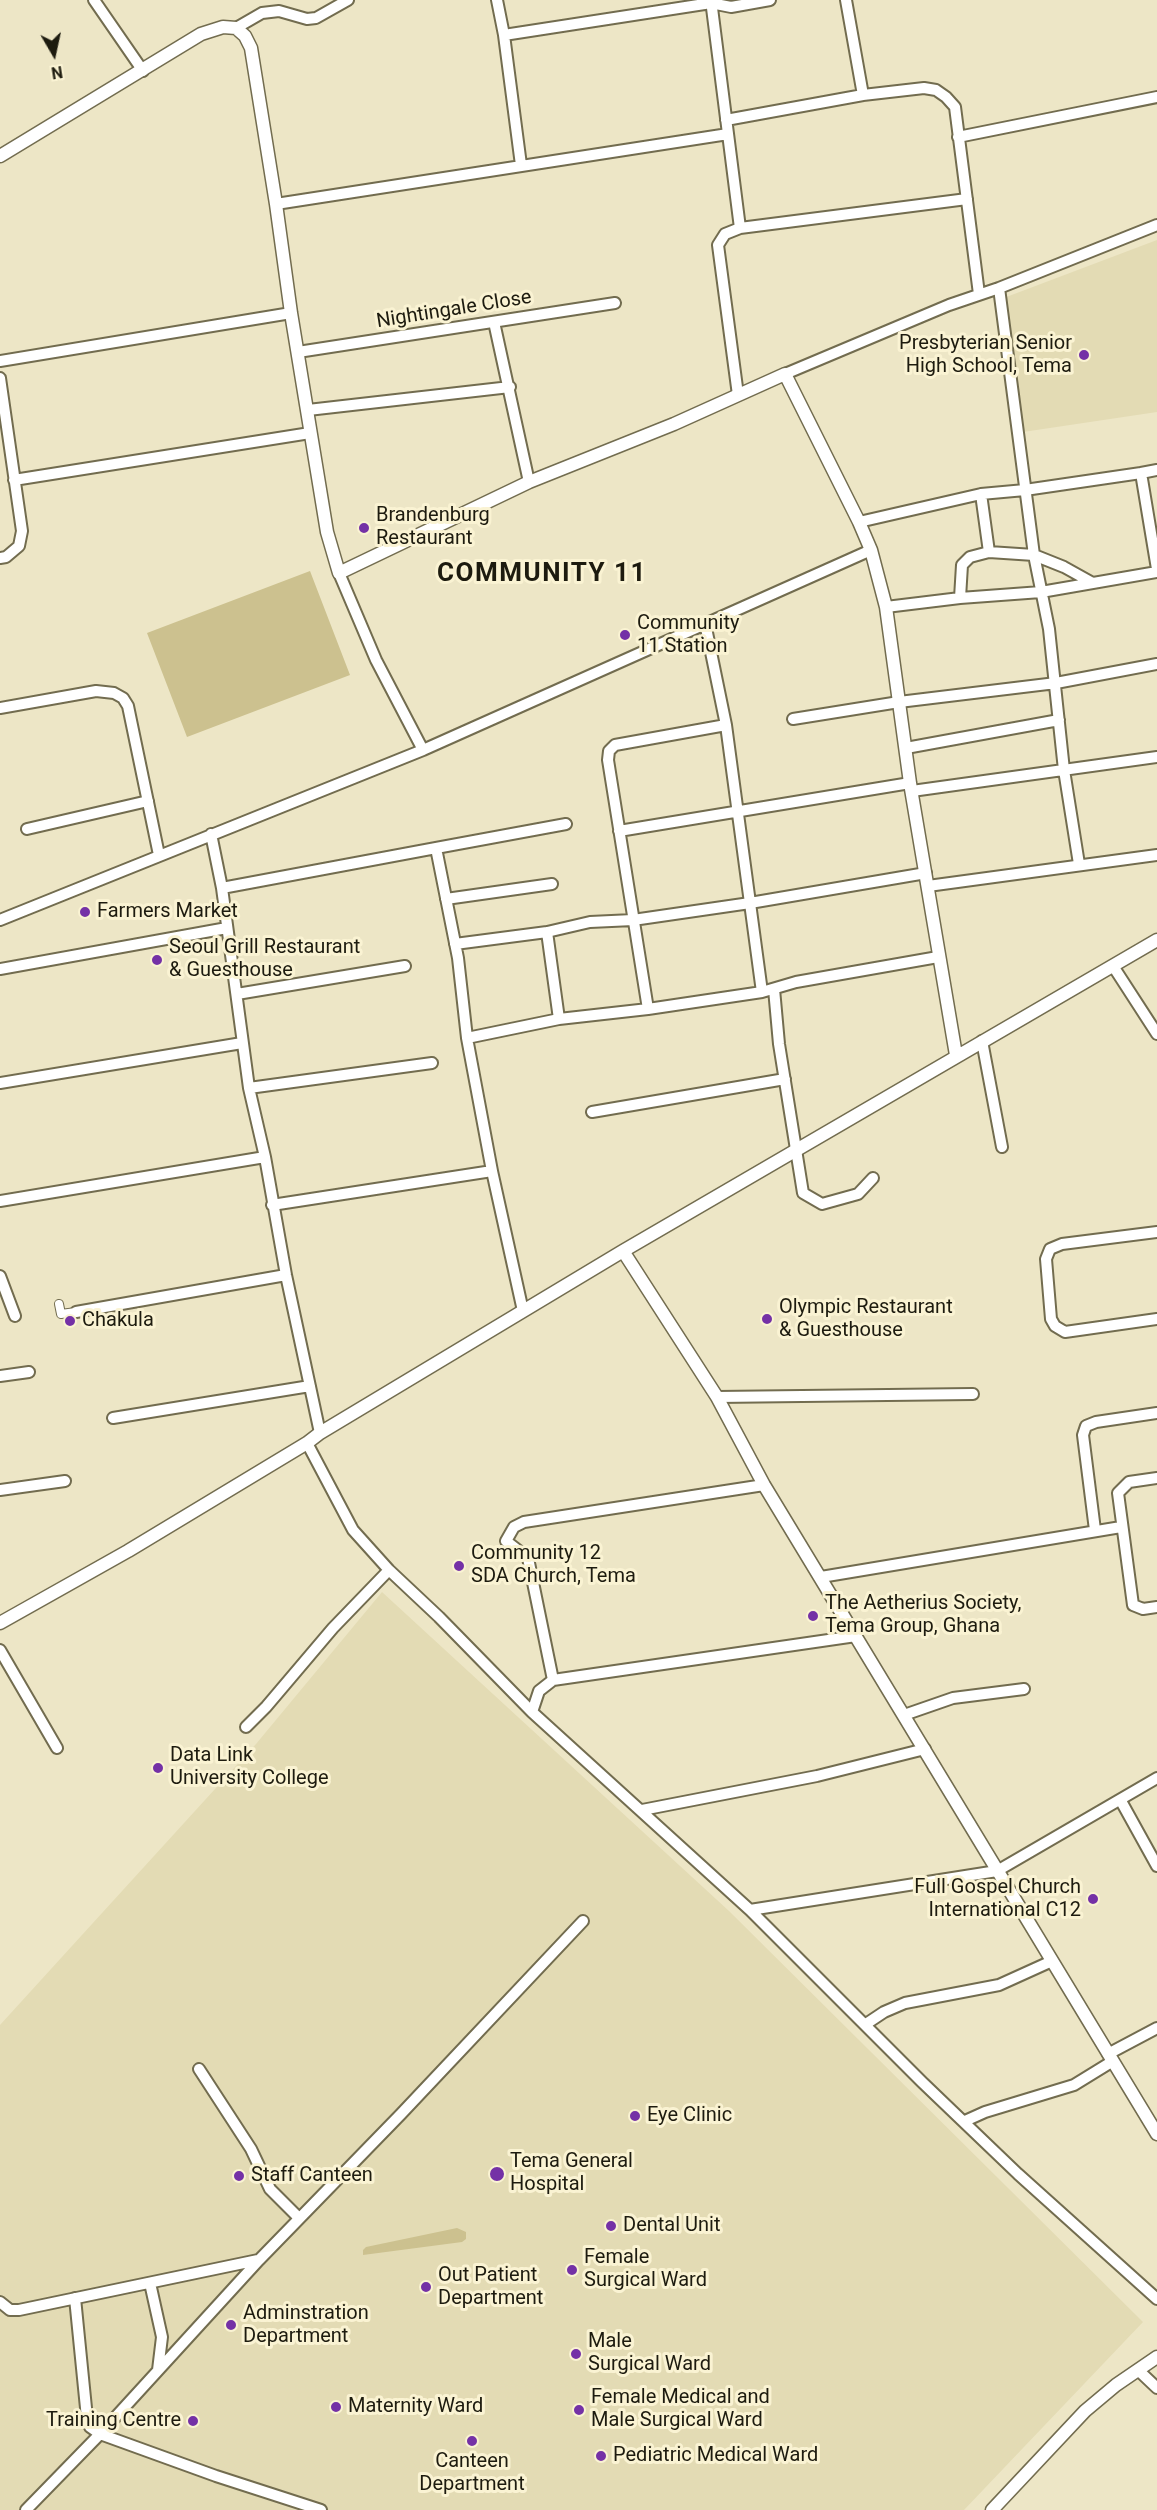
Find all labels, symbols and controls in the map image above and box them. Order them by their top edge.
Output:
north arrow [24,24,84,84]
text: N [50,62,64,83]
street label: Nightingale Close [375,286,533,334]
place label: Presbyterian Senior High School, Tema [899,332,1072,379]
marker: Presbyterian Senior High School, Tema [1077,348,1091,362]
place label: Brandenburg Restaurant [376,504,490,551]
marker: Brandenburg Restaurant [357,521,371,535]
district label: COMMUNITY 11 [437,558,647,590]
place label: Community 11 Station [637,612,739,659]
marker: Community 11 Station [618,628,632,642]
place label: Farmers Market [97,900,238,924]
marker: Farmers Market [78,905,92,919]
place label: Seoul Grill Restaurant & Guesthouse [169,936,360,983]
marker: Seoul Grill Restaurant & Guesthouse [150,953,164,967]
place label: Olympic Restaurant & Guesthouse [779,1296,953,1343]
place label: Chakula [82,1309,154,1333]
marker: Olympic Restaurant & Guesthouse [760,1312,774,1326]
marker: Chakula [63,1314,77,1328]
place label: Community 12 SDA Church, Tema [471,1542,636,1589]
marker: Community 12 SDA Church, Tema [452,1559,466,1573]
place label: The Aetherius Society, Tema Group, Ghana [825,1592,1021,1639]
marker: The Aetherius Society, Tema Group, Ghana [806,1609,820,1623]
place label: Data Link University College [170,1744,329,1791]
marker: Data Link University College [151,1761,165,1775]
place label: Full Gospel Church International C12 [914,1876,1081,1923]
marker: Full Gospel Church International C12 [1086,1892,1100,1906]
place label: Eye Clinic [647,2104,732,2128]
marker: Eye Clinic [628,2109,642,2123]
place label: Tema General Hospital [510,2150,633,2197]
place label: Staff Canteen [251,2164,373,2188]
marker: Tema General Hospital [488,2165,506,2183]
marker: Staff Canteen [232,2169,246,2183]
place label: Dental Unit [623,2214,720,2238]
marker: Dental Unit [604,2219,618,2233]
place label: Female Surgical Ward [584,2246,707,2293]
marker: Female Surgical Ward [565,2263,579,2277]
place label: Out Patient Department [438,2264,543,2311]
marker: Out Patient Department [419,2280,433,2294]
place label: Adminstration Department [243,2302,369,2349]
marker: Adminstration Department [224,2318,238,2332]
place label: Male Surgical Ward [588,2330,711,2377]
marker: Male Surgical Ward [569,2347,583,2361]
place label: Female Medical and Male Surgical Ward [591,2386,770,2433]
place label: Maternity Ward [348,2395,483,2419]
marker: Maternity Ward [329,2400,343,2414]
marker: Female Medical and Male Surgical Ward [572,2403,586,2417]
place label: Training Centre [46,2409,181,2433]
marker: Training Centre [186,2414,200,2428]
marker: Canteen Department [465,2434,479,2448]
place label: Pediatric Medical Ward [613,2444,818,2468]
marker: Pediatric Medical Ward [594,2449,608,2463]
place label: Canteen Department [419,2450,525,2497]

